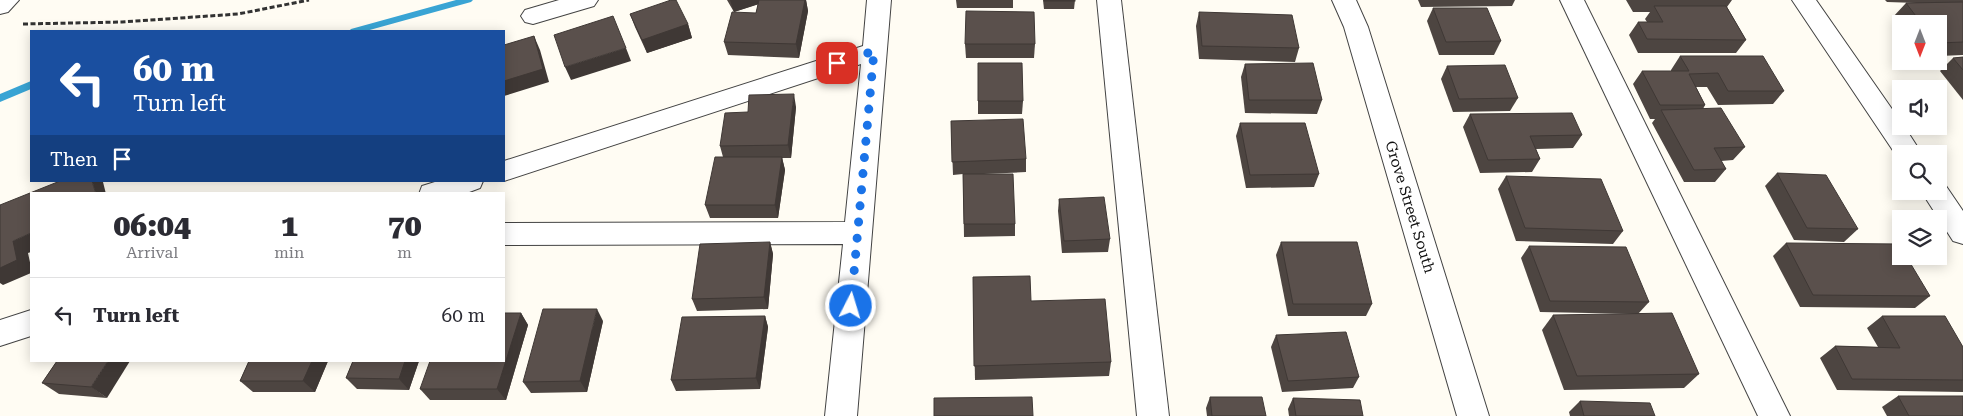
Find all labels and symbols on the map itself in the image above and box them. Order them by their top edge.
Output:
north arrow [1892,15,1948,70]
pin [816,42,858,84]
street label: Grove Street South [1381,139,1439,276]
position arrow [824,279,876,331]

